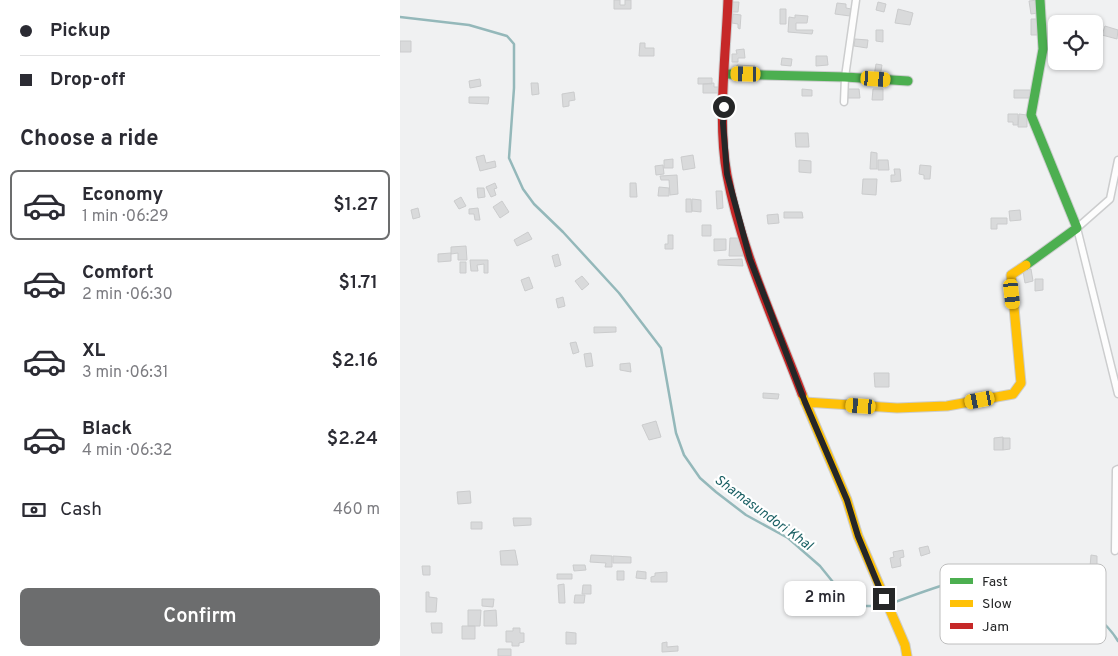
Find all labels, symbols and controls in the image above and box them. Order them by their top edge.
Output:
map controls [1048,15,1103,70]
button: locate [1048,15,1103,70]
text: Pickup [50,19,110,43]
car [730,66,761,82]
text: Drop-off [50,68,125,92]
car [860,70,891,88]
route start [713,96,735,118]
text: Choose a ride [20,126,158,153]
icon: car [22,183,67,228]
text: Economy [82,183,163,207]
text: $1.27 [333,193,378,217]
text: 1 min · 06:29 [82,207,169,227]
icon: car [22,261,67,306]
text: Comfort [82,261,154,285]
text: $1.71 [339,271,378,295]
car [1002,278,1021,310]
text: 2 min · 06:30 [82,285,173,305]
icon: car [22,339,67,384]
text: XL [82,339,105,363]
text: $2.16 [332,349,378,373]
text: 3 min · 06:31 [82,363,169,383]
car [963,390,996,410]
car [845,397,876,415]
icon: car [22,417,67,462]
text: Black [82,417,132,441]
text: $2.24 [327,427,378,451]
text: 4 min · 06:32 [82,441,172,461]
water label: Shamasundori Khal [711,472,817,555]
icon: cash [20,496,48,524]
text: Cash [60,498,102,522]
text: 460 m [333,500,380,520]
legend [940,564,1106,644]
text: Fast [982,574,1008,591]
callout: 2 min [784,582,866,616]
button: Confirm [20,588,380,646]
text: 2 min [804,588,846,608]
route end [873,588,895,610]
text: Slow [982,596,1012,613]
text: Jam [982,619,1009,636]

